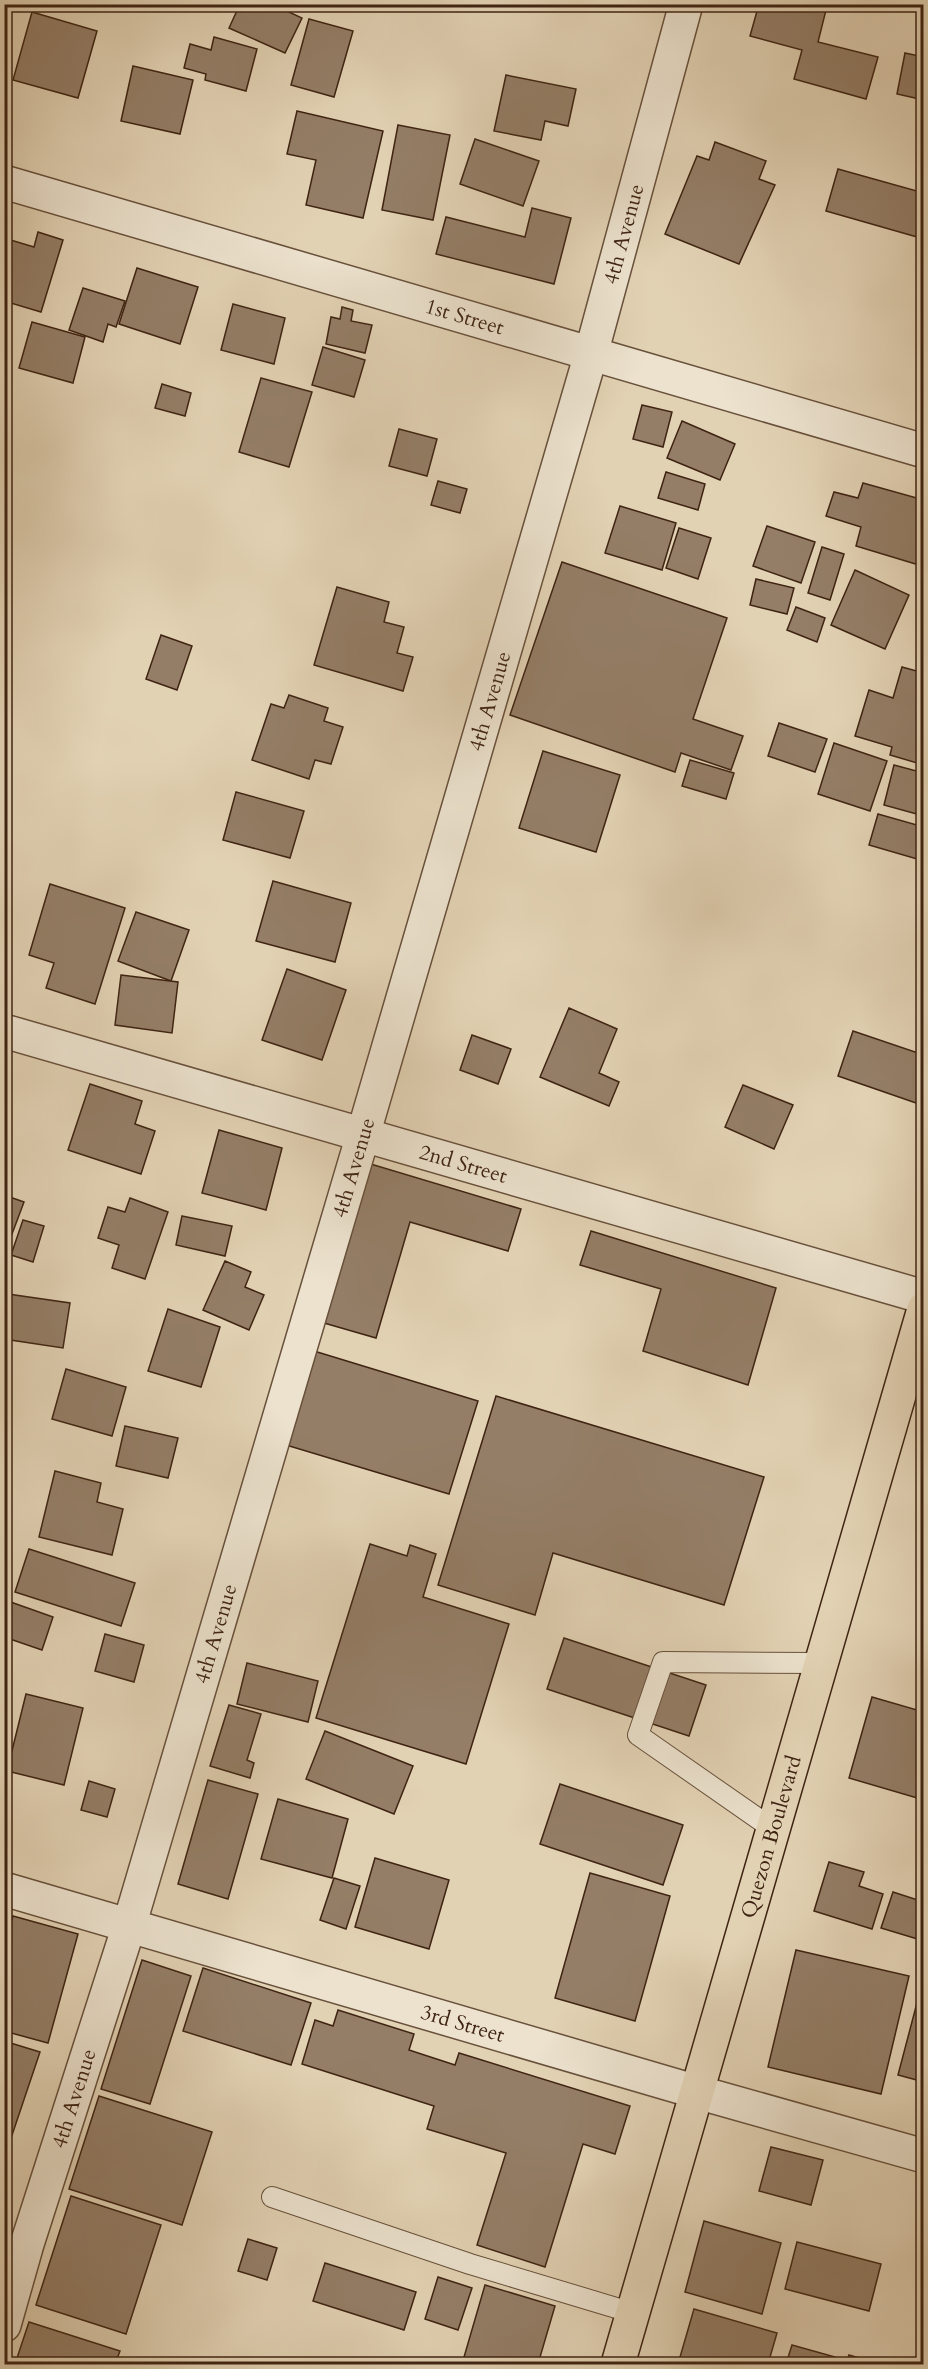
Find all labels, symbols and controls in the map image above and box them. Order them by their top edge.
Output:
street label: 4th Avenue [596,181,651,287]
street label: 1st Street [422,291,508,342]
street label: 4th Avenue [461,648,518,755]
street label: 4th Avenue [325,1114,382,1221]
street label: 2nd Street [416,1137,511,1190]
street label: 4th Avenue [187,1580,244,1687]
street label: Quezon Boulevard [734,1752,808,1922]
street label: 3rd Street [417,1997,508,2049]
street label: 4th Avenue [44,2045,103,2152]

